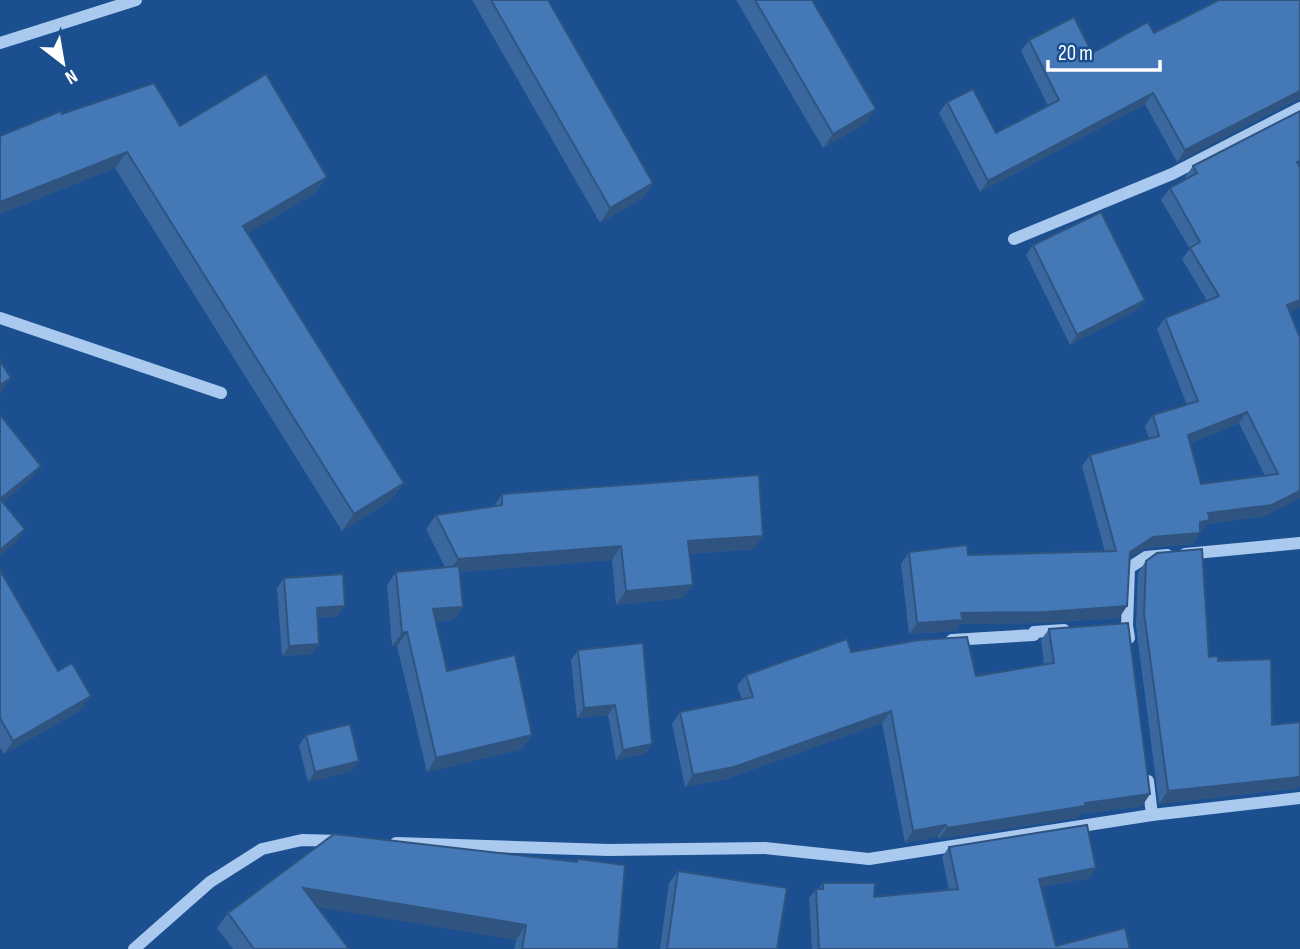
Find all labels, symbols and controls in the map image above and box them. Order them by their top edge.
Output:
north arrow [28,28,98,98]
scale bar [1048,28,1160,72]
text: 20 m [1058,41,1093,66]
text: N [61,64,81,89]

